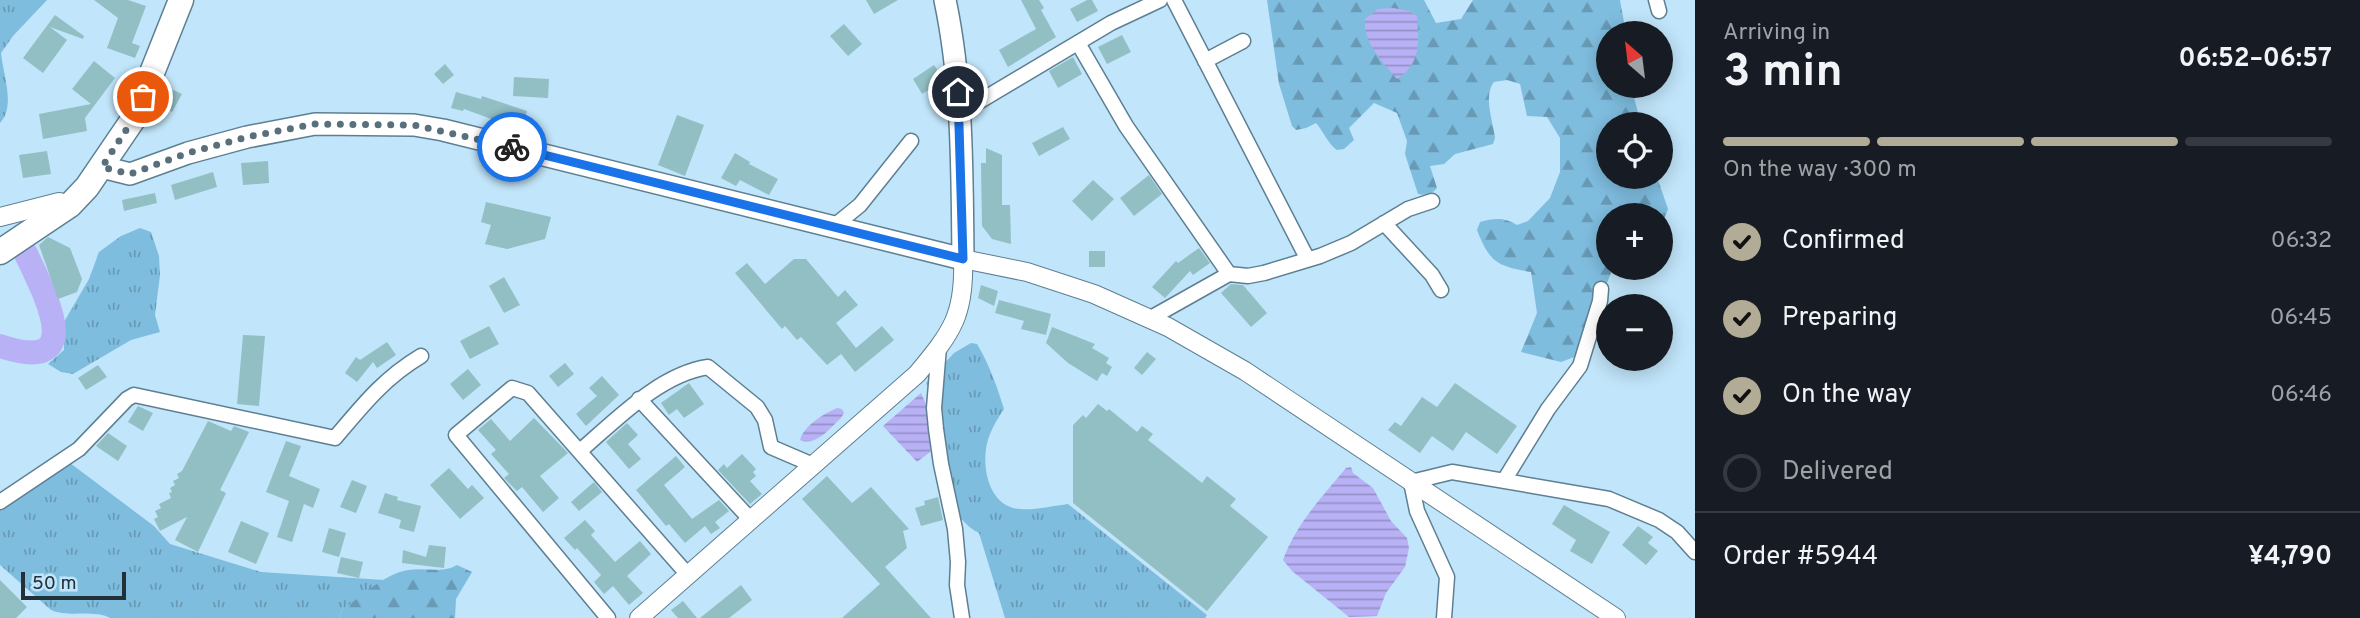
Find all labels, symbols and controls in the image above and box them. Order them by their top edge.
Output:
text: Arriving in [1723,19,1830,48]
north arrow [1596,21,1673,98]
map controls [1596,21,1673,371]
text: 06:52–06:57 [2179,43,2332,76]
text: 3 min [1723,44,1843,103]
pin [928,62,988,122]
pin [113,67,173,127]
icon: home [939,73,977,111]
icon: bag [124,78,162,116]
courier [477,112,547,182]
button: locate [1596,112,1673,189]
icon: bike [493,128,531,166]
text: On the way · 300 m [1723,156,1917,185]
button: + [1596,203,1673,280]
icon: check [1723,223,1761,261]
text: Confirmed [1782,225,1905,258]
text: 06:32 [2271,227,2332,256]
button: − [1596,294,1673,371]
icon: check [1723,300,1761,338]
text: Preparing [1782,302,1897,335]
text: 06:45 [2270,304,2332,333]
icon: check [1723,377,1761,415]
text: On the way [1782,379,1912,412]
text: 06:46 [2270,381,2332,410]
text: Delivered [1782,456,1893,489]
text: Order #5944 [1723,541,1878,574]
text: ¥4,790 [2248,541,2332,574]
scale bar [21,569,126,601]
text: 50 m [32,572,77,596]

